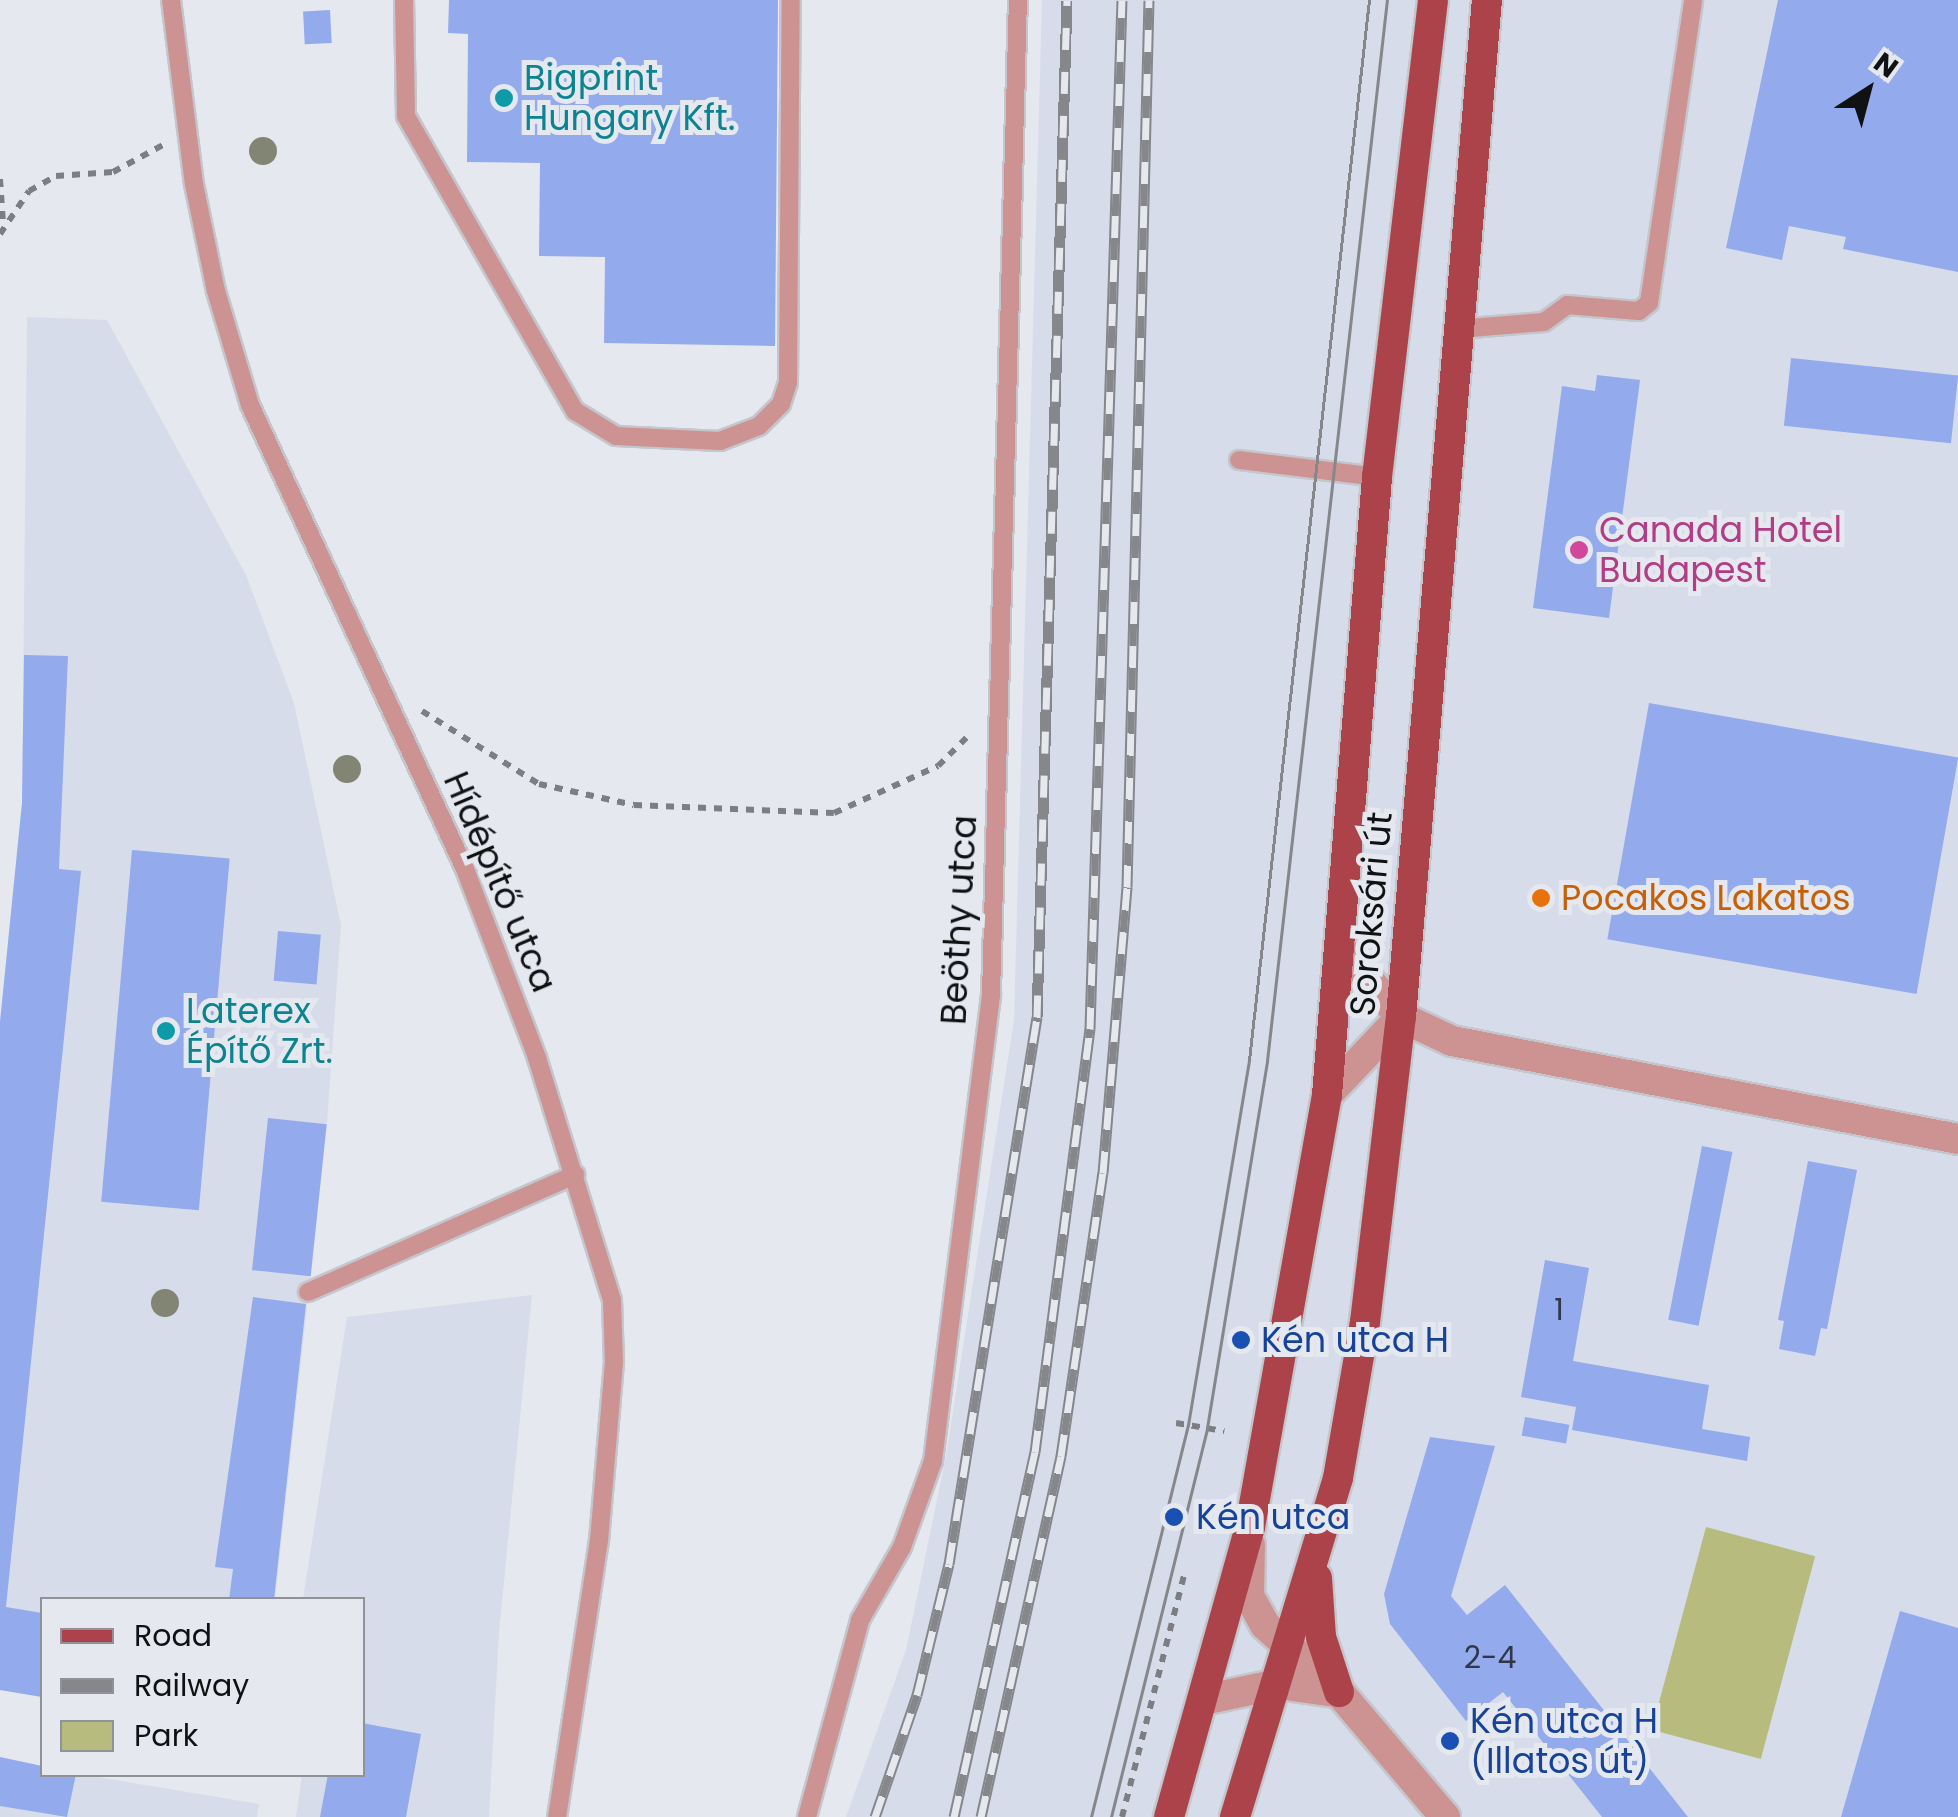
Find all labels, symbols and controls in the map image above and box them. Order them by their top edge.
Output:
north arrow [1818,40,1918,140]
text: N [1866,43,1906,87]
place label: Bigprint Hungary Kft. [524,57,735,139]
marker: Bigprint Hungary Kft. [493,87,515,109]
place label: Canada Hotel Budapest [1599,509,1842,591]
marker: Canada Hotel Budapest [1568,539,1590,561]
street label: Hídépítő utca [435,766,565,998]
street label: Soroksári út [1341,810,1401,1018]
street label: Beöthy utca [933,814,985,1026]
place label: Pocakos Lakatos [1561,877,1850,919]
marker: Pocakos Lakatos [1530,887,1552,909]
place label: Laterex Építő Zrt. [186,990,333,1072]
marker: Laterex Építő Zrt. [155,1020,177,1042]
house number: 1 [1554,1292,1564,1328]
place label: Kén utca H [1261,1319,1449,1361]
marker: Kén utca H [1230,1329,1252,1351]
place label: Kén utca [1196,1496,1350,1538]
marker: Kén utca [1161,1504,1187,1530]
legend [40,1597,365,1777]
text: Road [134,1614,212,1657]
house number: 2-4 [1464,1640,1516,1676]
text: Railway [134,1664,249,1707]
place label: Kén utca H (Illatos út) [1470,1700,1658,1782]
text: Park [134,1714,198,1757]
marker: Kén utca H (Illatos út) [1439,1730,1461,1752]

